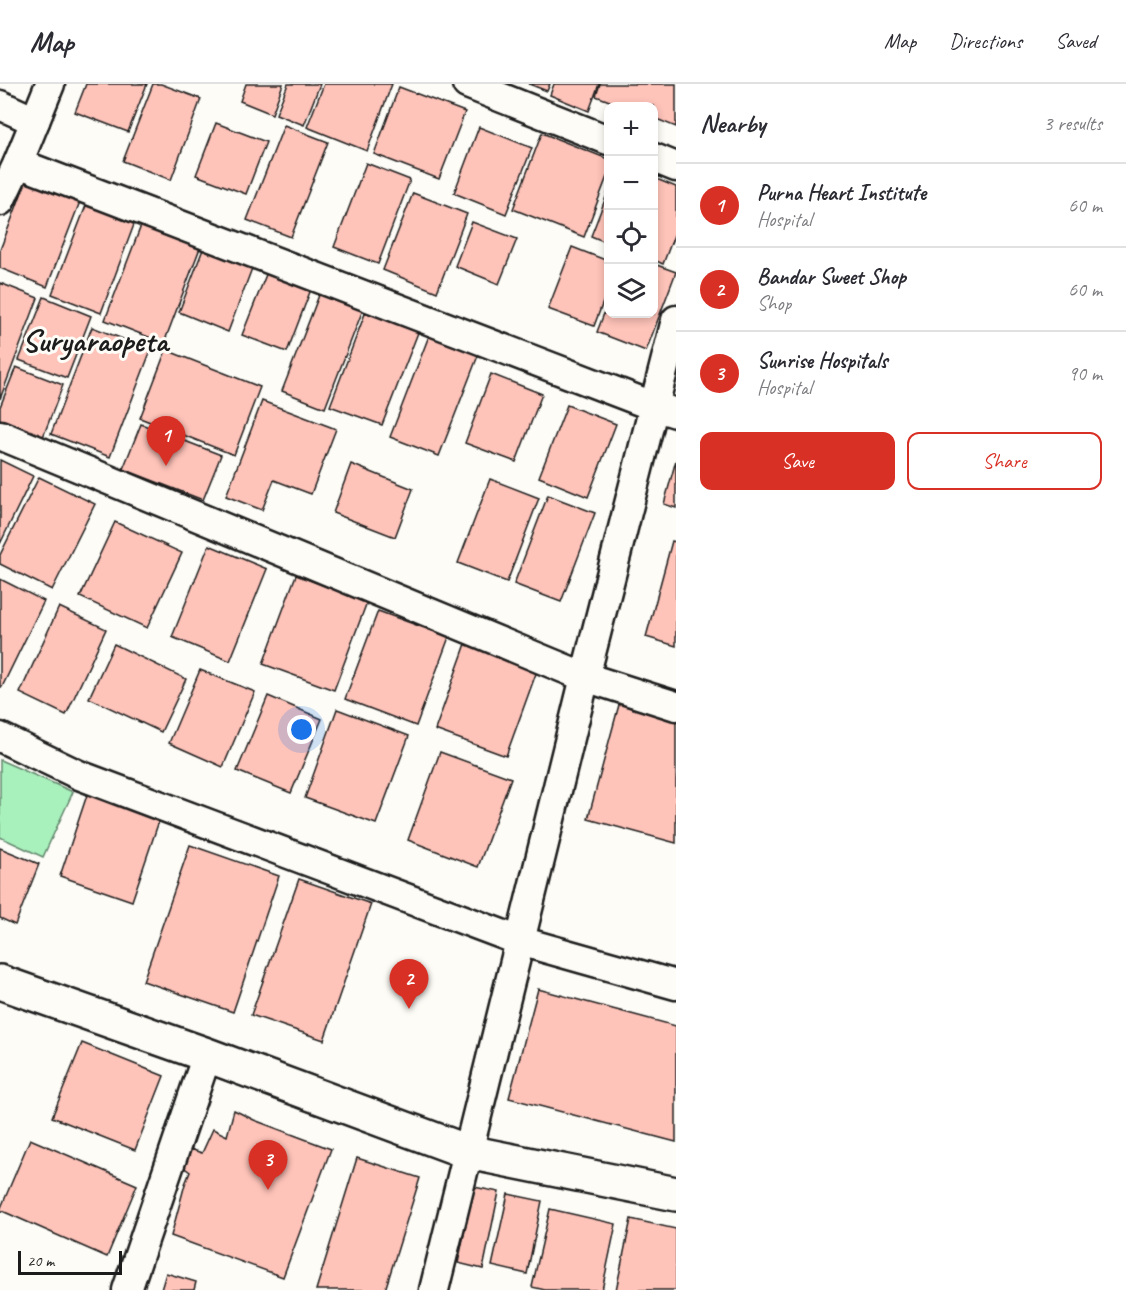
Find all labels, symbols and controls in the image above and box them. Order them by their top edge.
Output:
text: Map [30,24,73,59]
text: Map [884,28,916,54]
text: Directions [949,28,1022,54]
text: Saved [1055,28,1096,54]
map controls [604,102,658,318]
button: + [604,102,658,156]
text: Nearby [700,107,765,140]
text: 3 results [1043,111,1102,136]
button: − [604,156,658,210]
text: Purna Heart Institute [757,179,926,207]
text: 1 [715,193,724,218]
text: 60 m [1068,193,1102,218]
text: Hospital [757,207,812,232]
button: locate [604,210,658,264]
text: Bandar Sweet Shop [757,263,906,291]
button: layers [604,264,658,318]
text: 2 [715,277,724,302]
text: 60 m [1068,277,1102,302]
text: Shop [757,291,791,316]
district label: Suryaraopeta [22,320,171,361]
text: Sunrise Hospitals [757,347,887,375]
text: 3 [715,361,724,386]
text: 90 m [1068,361,1102,386]
text: Hospital [757,375,812,400]
pin: 1 [146,416,186,466]
button: Save [700,432,895,490]
button: Share [907,432,1102,490]
your location [287,715,316,744]
pin: 2 [390,960,428,1009]
pin: 3 [248,1140,288,1190]
scale bar [18,1248,122,1276]
text: 20 m [27,1251,54,1271]

